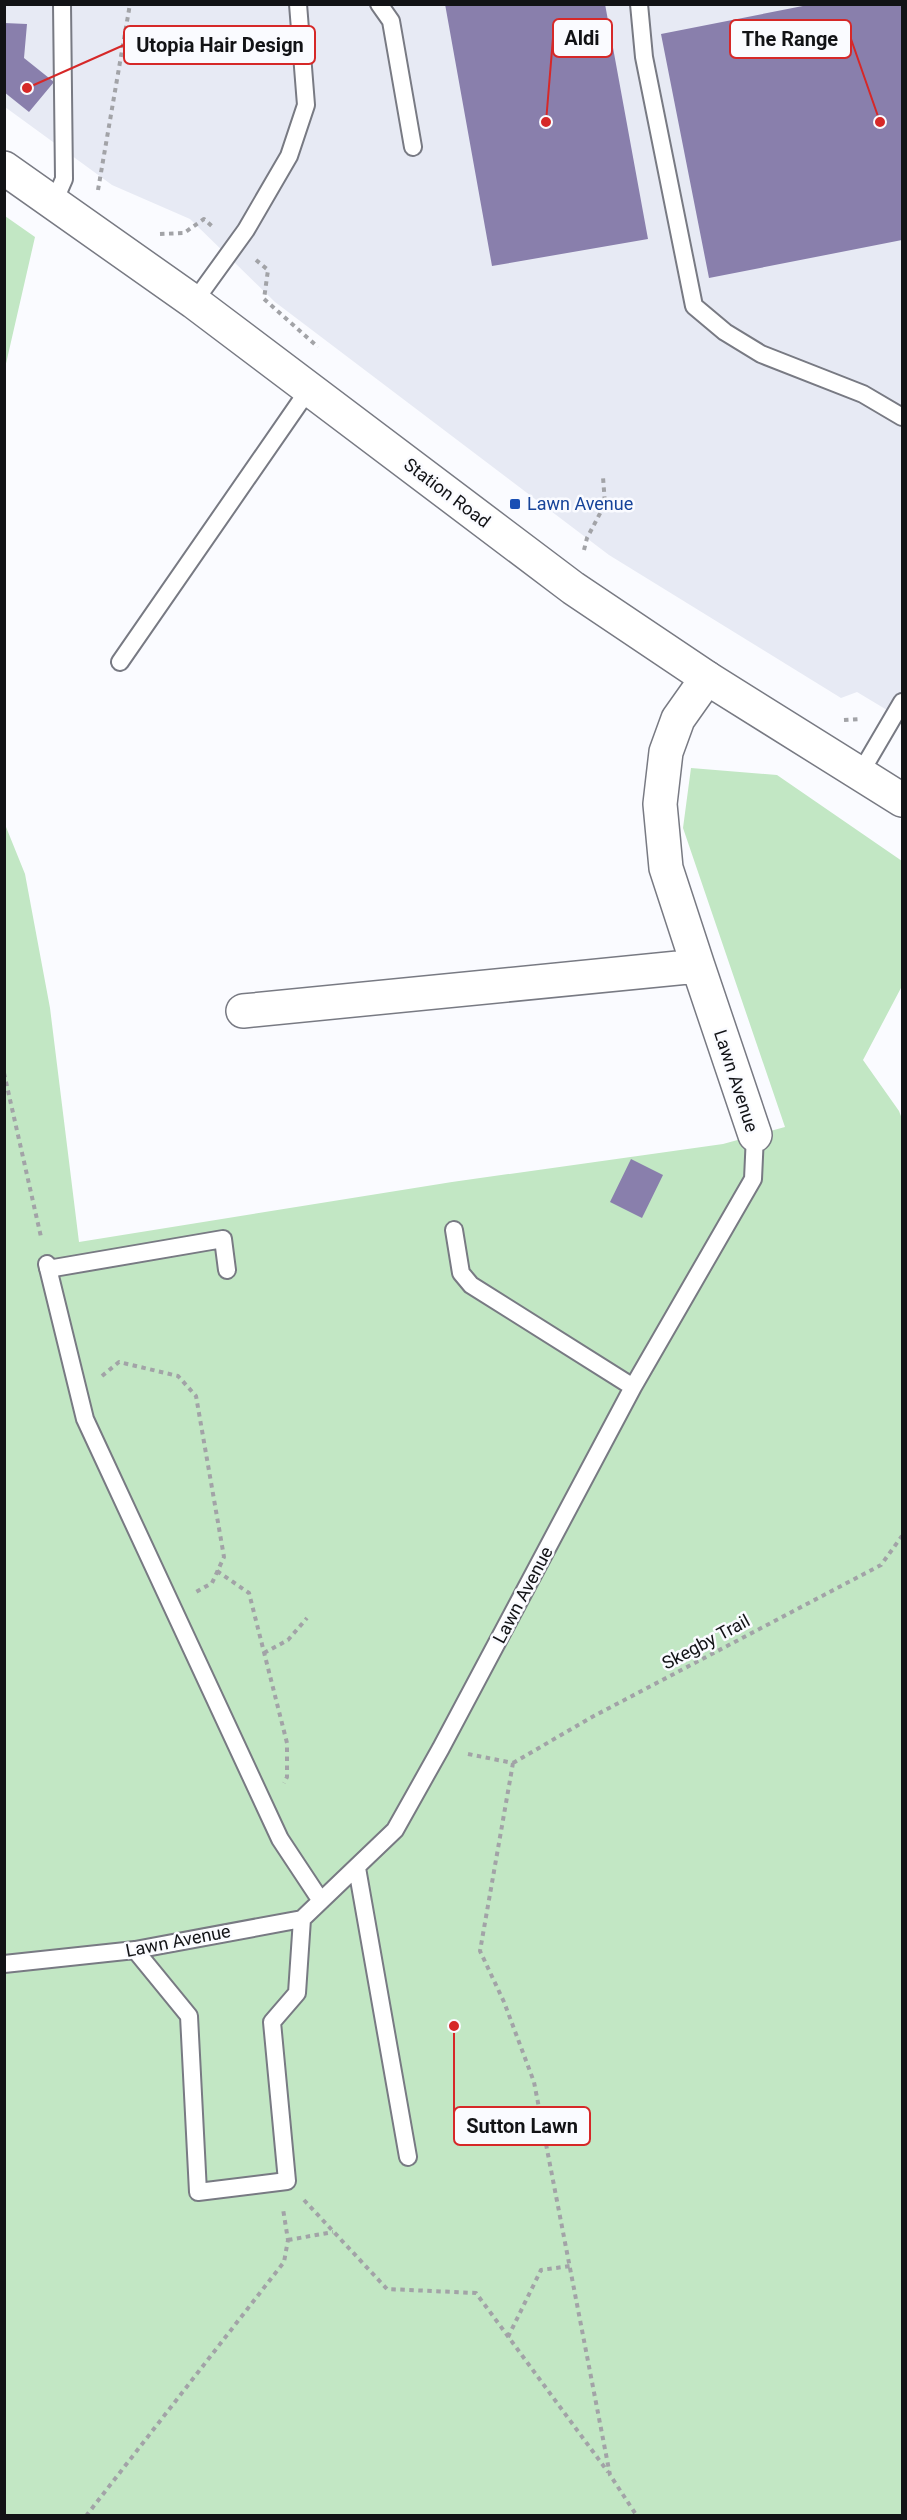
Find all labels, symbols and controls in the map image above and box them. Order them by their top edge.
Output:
callout: Aldi [553,19,612,57]
callout: The Range [730,20,851,58]
callout: Utopia Hair Design [124,26,315,64]
text: Aldi [564,26,600,50]
text: The Range [742,27,838,51]
text: Utopia Hair Design [136,33,304,57]
street label: Station Road [400,453,495,532]
place label: Lawn Avenue [527,493,633,514]
marker: Lawn Avenue [508,497,522,511]
street label: Lawn Avenue [710,1027,763,1135]
street label: Lawn Avenue [488,1543,557,1647]
street label: Skegby Trail [658,1610,753,1673]
street label: Lawn Avenue [124,1920,232,1961]
callout: Sutton Lawn [454,2107,590,2145]
text: Sutton Lawn [466,2114,578,2138]

